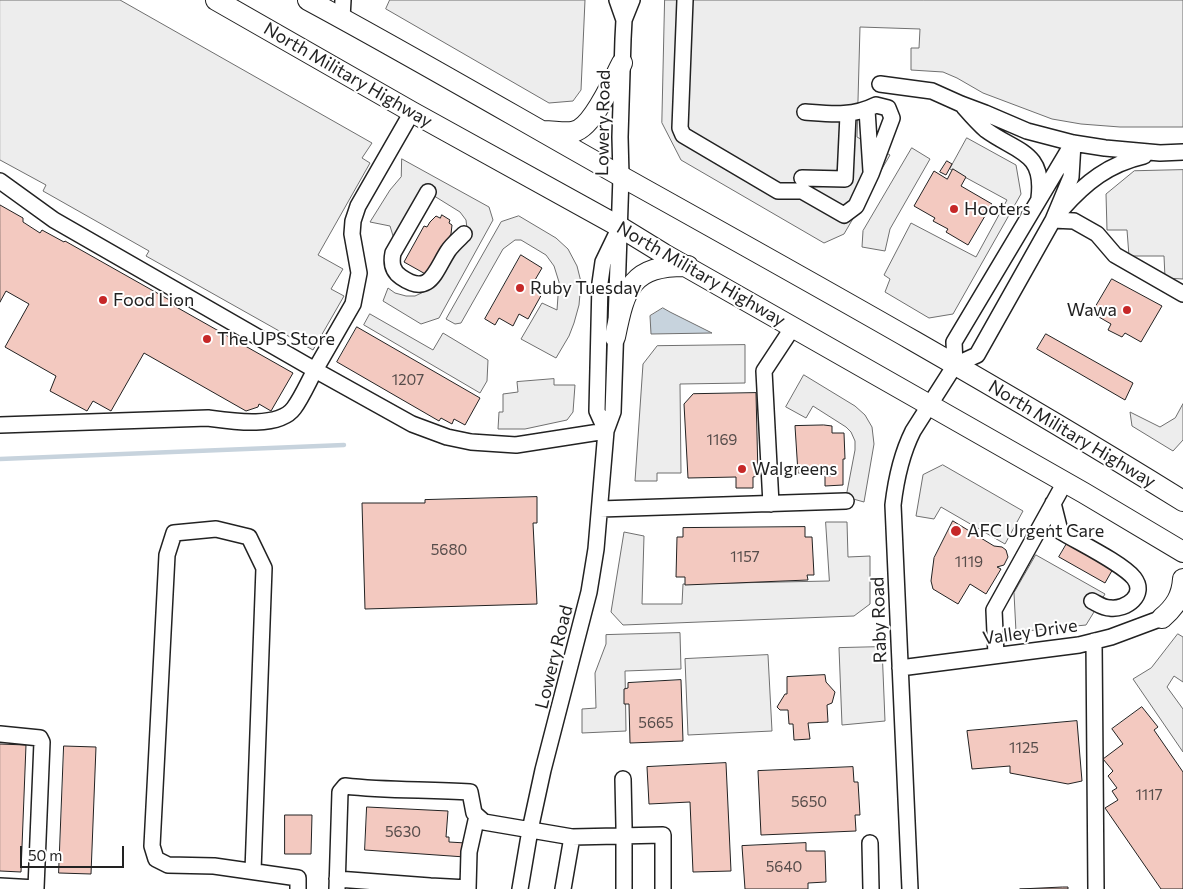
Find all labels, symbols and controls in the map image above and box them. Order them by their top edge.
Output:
street label: North Military Highway [260,18,436,132]
street label: Lowery Road [591,70,615,176]
place label: Hooters [964,198,1031,220]
marker: Hooters [948,203,960,215]
street label: North Military Highway [613,217,789,331]
place label: Ruby Tuesday [530,277,642,299]
marker: Ruby Tuesday [514,282,526,294]
place label: Food Lion [113,289,194,311]
marker: Food Lion [97,294,109,306]
place label: Wawa [1067,299,1117,321]
marker: Wawa [1121,304,1133,316]
place label: The UPS Store [217,328,335,350]
marker: The UPS Store [201,333,213,345]
house number: 1207 [392,371,424,389]
street label: North Military Highway [984,376,1160,492]
house number: 1169 [707,431,737,449]
place label: Walgreens [752,458,838,480]
marker: Walgreens [736,463,748,475]
place label: AFC Urgent Care [967,520,1104,542]
marker: AFC Urgent Care [949,524,963,538]
house number: 5680 [431,541,467,559]
house number: 1157 [730,548,760,566]
house number: 1119 [955,553,983,571]
street label: Raby Road [867,576,891,664]
street label: Lowery Road [531,603,577,711]
street label: Valley Drive [981,615,1079,649]
house number: 5665 [638,714,674,732]
house number: 1125 [1009,739,1039,757]
house number: 1117 [1135,786,1163,804]
house number: 5650 [791,793,827,811]
house number: 5630 [385,823,421,841]
scale bar [22,836,126,868]
text: 50 m [28,846,62,864]
house number: 5640 [766,858,802,876]

